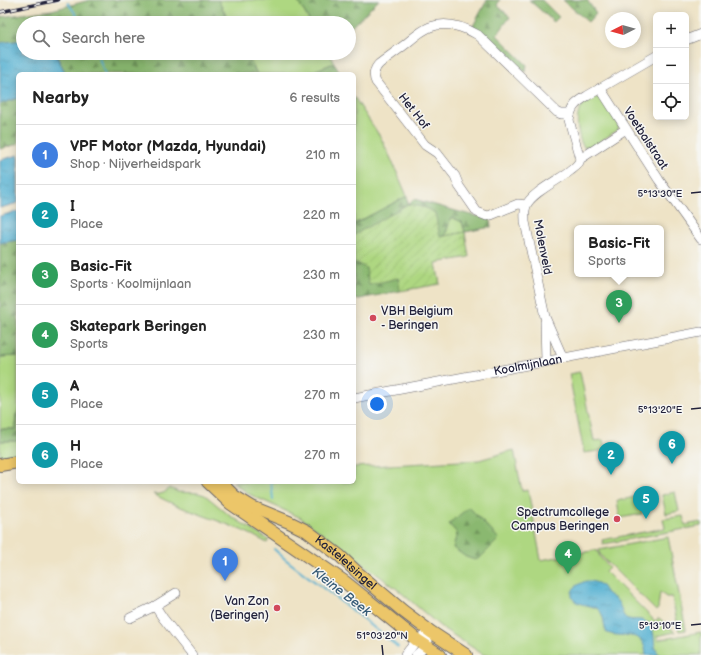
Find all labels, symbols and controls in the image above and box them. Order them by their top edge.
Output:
north arrow [605,12,641,48]
map controls [653,12,689,120]
button: + [653,12,689,48]
search box [16,16,356,60]
icon: search [30,27,52,49]
text: Search here [62,29,145,48]
button: − [653,48,689,84]
button: locate [653,84,689,120]
text: Nearby [32,88,89,108]
text: 6 results [290,90,340,106]
street label: Het Hof [395,90,433,133]
street label: Voetbalstraat [620,104,671,173]
text: VPF Motor (Mazda, Hyundai) [70,137,266,156]
text: 1 [42,147,48,163]
text: 210 m [306,147,340,163]
text: Shop · Nijverheidspark [70,156,201,172]
text: 5°13'30"E [638,188,683,200]
text: I [70,197,75,216]
text: 2 [41,207,49,223]
text: 220 m [303,207,340,223]
text: Place [70,216,103,232]
street label: Molenveld [530,218,555,276]
popup [574,225,664,277]
text: Basic-Fit [588,234,650,253]
text: Sports [588,253,626,269]
text: Basic-Fit [70,257,132,276]
text: 3 [41,267,49,283]
text: 230 m [303,267,340,283]
text: Sports · Koolmijnlaan [70,276,191,292]
pin: 3 [606,290,632,323]
place label: VBH Belgium - Beringen [381,304,453,333]
marker: VBH Belgium - Beringen [368,313,378,323]
text: Skatepark Beringen [70,317,207,336]
text: 4 [41,327,49,343]
text: 230 m [303,327,340,343]
text: Sports [70,336,108,352]
street label: Koolmijnlaan [493,352,564,379]
text: A [70,377,79,396]
text: 5 [41,387,49,403]
text: 270 m [304,387,340,403]
your location [367,394,387,414]
text: Place [70,396,103,412]
text: 5°13'20"E [638,404,683,416]
pin: 6 [659,431,685,464]
text: H [70,437,81,456]
pin: 2 [598,442,624,475]
text: 6 [41,447,49,463]
text: 270 m [304,447,340,463]
text: Place [70,456,103,472]
pin: 5 [633,486,659,519]
place label: Spectrumcollege Campus Beringen [511,505,609,534]
marker: Spectrumcollege Campus Beringen [612,514,622,524]
street label: Kasteletsingel [312,533,379,593]
pin: 4 [555,541,581,574]
pin: 1 [212,548,238,581]
water label: Kleine Beek [309,564,375,620]
place label: Van Zon (Beringen) [210,594,269,623]
marker: Van Zon (Beringen) [272,603,282,613]
text: 5°13'10"E [639,620,682,632]
text: 51°03'20"N [356,630,408,642]

